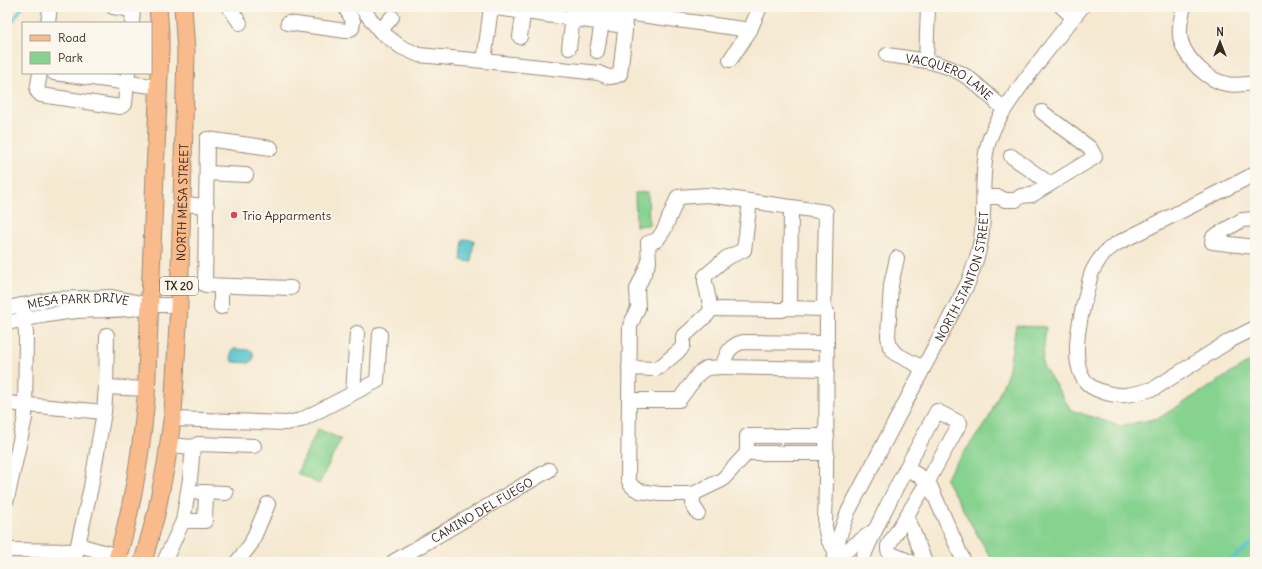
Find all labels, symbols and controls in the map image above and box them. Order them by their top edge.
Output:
legend [22,22,152,74]
north arrow [1200,22,1240,62]
text: N [1216,25,1224,39]
text: Road [58,30,86,45]
text: Park [58,50,83,65]
street label: VACQUERO LANE [905,50,996,103]
street label: NORTH MESA STREET [173,143,191,261]
place label: Trio Apparments [242,208,331,223]
marker: Trio Apparments [229,210,239,220]
street label: NORTH STANTON STREET [931,211,991,344]
road number: TX 20 [160,277,198,295]
street label: MESA PARK DRIVE [26,289,131,311]
street label: CAMINO DEL FUEGO [428,474,535,546]

